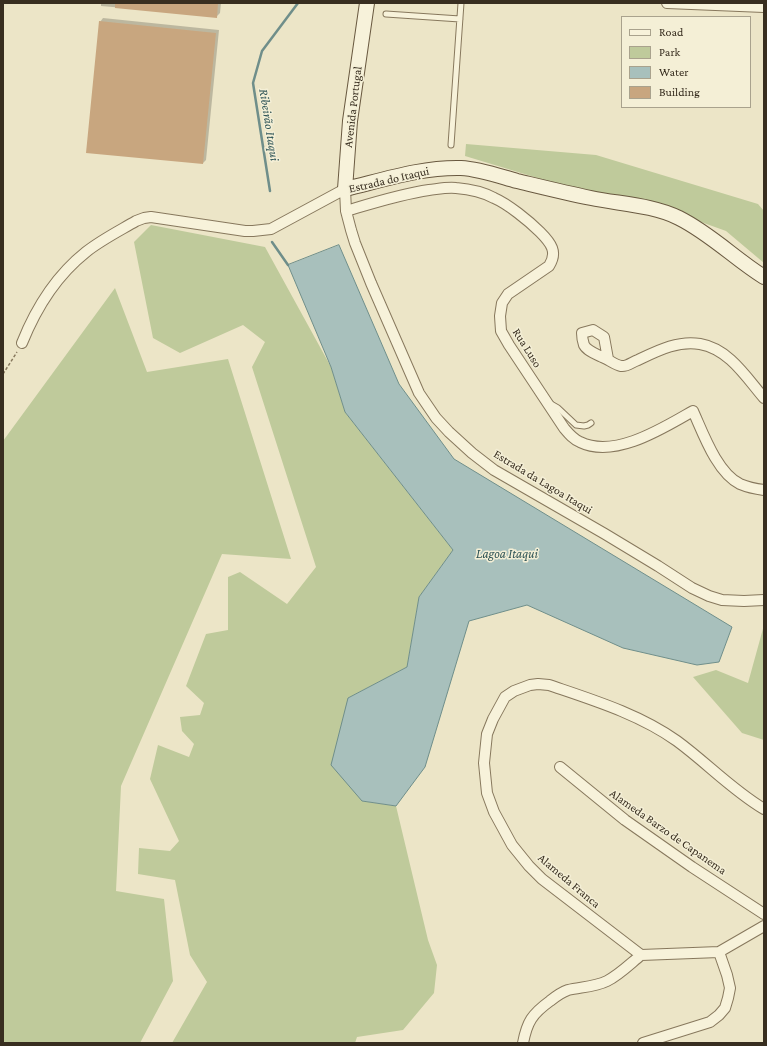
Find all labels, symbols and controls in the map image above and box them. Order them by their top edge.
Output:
legend [621,16,751,108]
text: Road [659,25,683,39]
text: Park [659,45,680,59]
text: Water [659,65,688,79]
street label: Avenida Portugal [341,66,365,148]
text: Building [659,85,700,99]
water label: Ribeirão Itaqui [256,88,282,162]
street label: Estrada do Itaqui [347,164,431,196]
street label: Rua Luso [509,326,545,370]
street label: Estrada da Lagoa Itaqui [491,447,595,517]
water label: Lagoa Itaqui [476,546,538,562]
street label: Alameda Barzo de Capanema [607,786,729,878]
street label: Alameda Franca [535,851,603,911]

